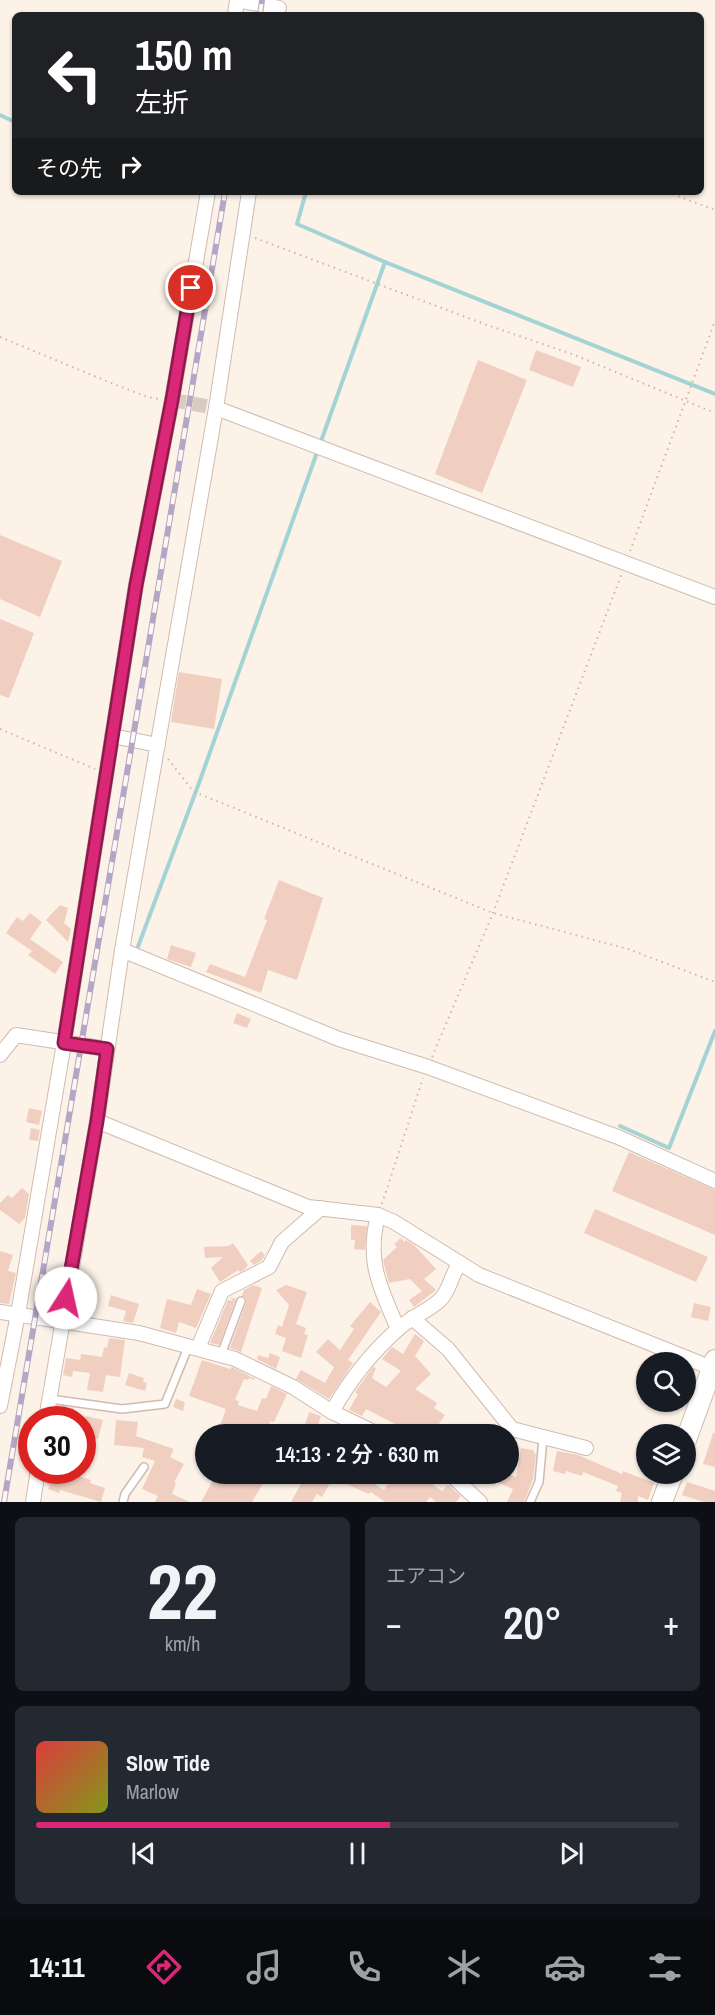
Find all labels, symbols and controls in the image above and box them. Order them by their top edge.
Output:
text: 150 m [135,27,233,83]
icon: left [36,36,114,114]
text: 左折 [135,84,189,120]
icon: right [114,150,147,183]
text: その先 [36,153,102,183]
pin [165,262,216,313]
icon: arrive [174,271,207,304]
position arrow [34,1266,98,1330]
map controls [636,1352,696,1484]
button: search [636,1352,696,1412]
speed limit sign: 30 [18,1406,96,1484]
button: layers [636,1424,696,1484]
text: 14:13 · 2 分 · 630 m [275,1439,439,1469]
text: 22 [147,1538,218,1643]
text: エアコン [386,1562,466,1589]
text: 20° [503,1592,562,1653]
text: − [386,1601,402,1645]
text: + [663,1601,679,1645]
text: km/h [165,1630,200,1657]
text: Slow Tide [126,1748,210,1778]
text: Marlow [126,1778,179,1805]
icon: previous [127,1837,160,1870]
icon: pause [341,1837,374,1870]
icon: next [555,1837,588,1870]
icon: directions [143,1946,185,1988]
icon: music [243,1946,285,1988]
icon: phone [343,1946,385,1988]
icon: climate [443,1946,485,1988]
icon: car [544,1946,586,1988]
icon: filters [644,1946,686,1988]
text: 14:11 [29,1949,85,1985]

